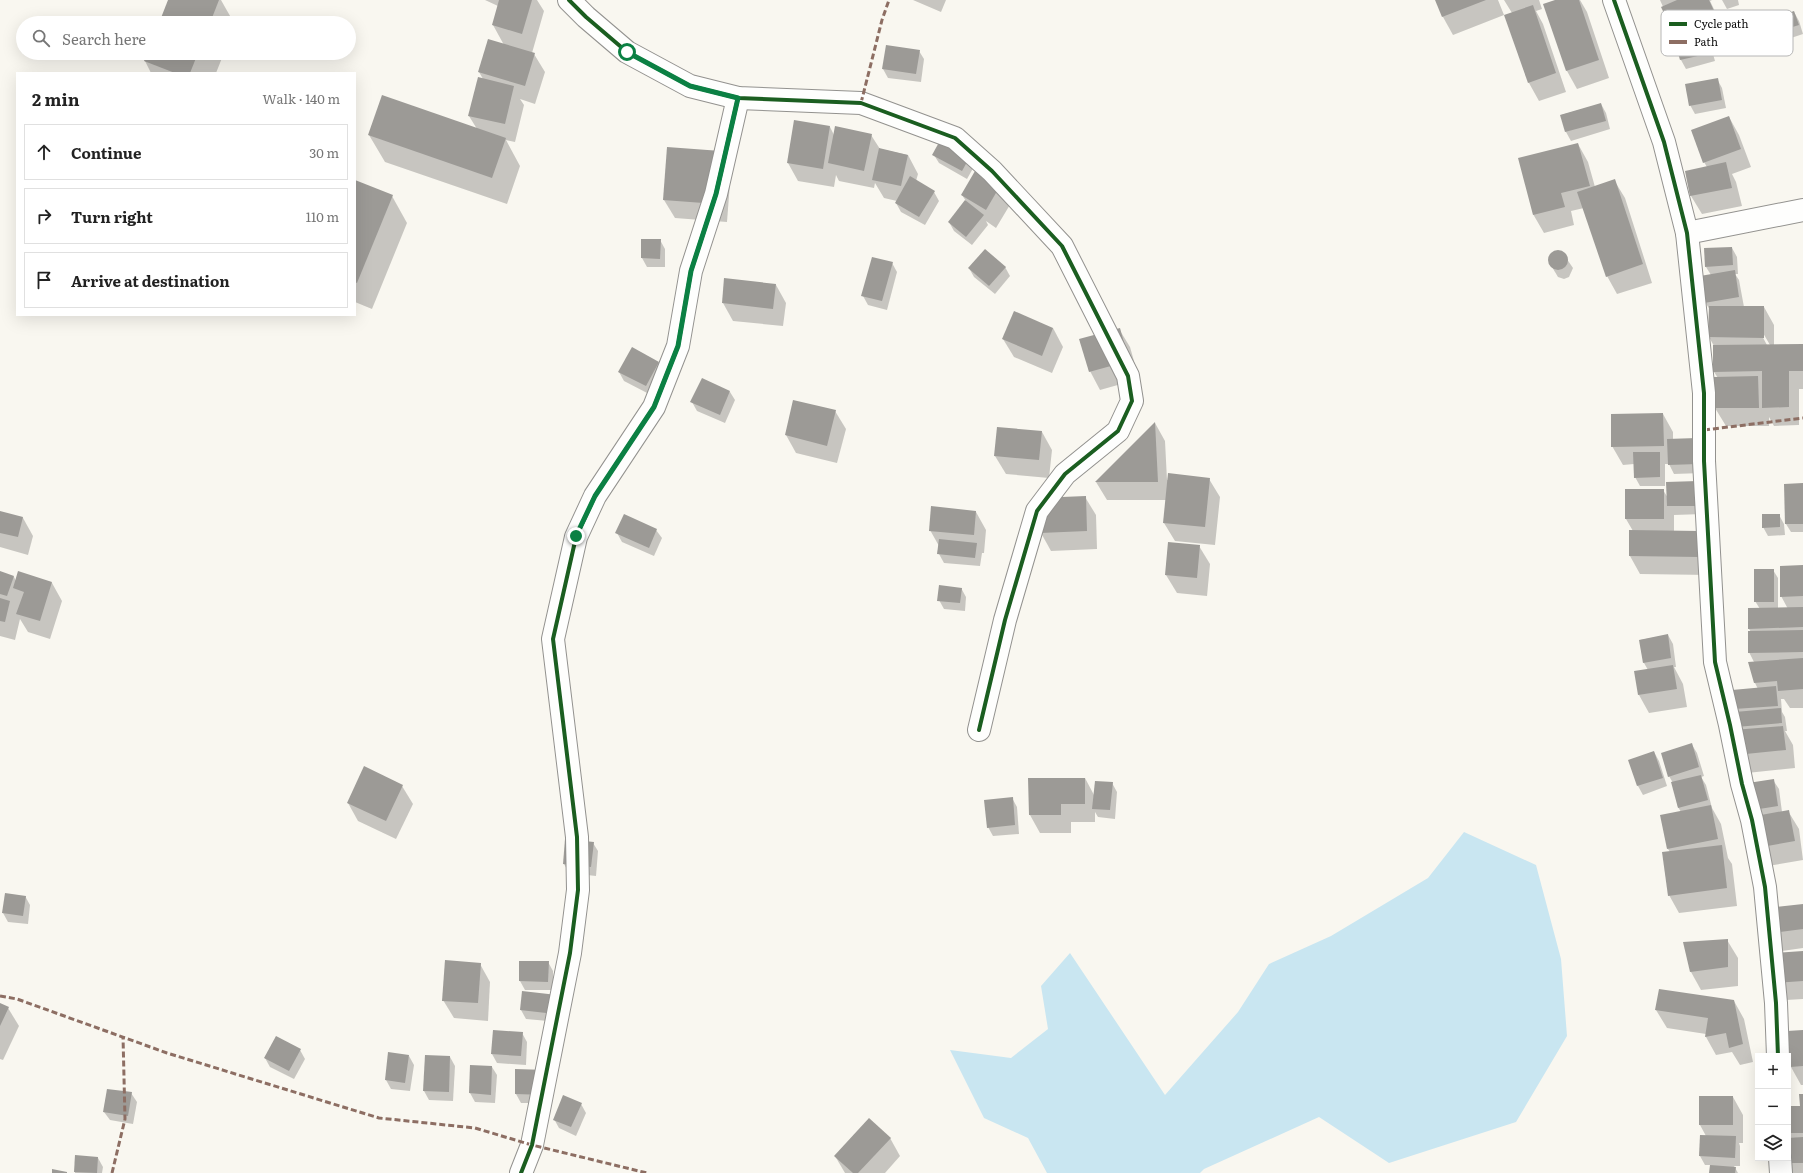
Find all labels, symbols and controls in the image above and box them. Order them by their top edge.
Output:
legend [1661,10,1793,56]
text: Cycle path [1694,15,1749,31]
search box [16,16,356,60]
icon: search [30,27,52,49]
text: Search here [62,27,146,50]
text: Path [1694,33,1718,49]
route start [618,43,636,61]
text: 2 min [32,86,80,111]
text: Walk · 140 m [263,89,340,108]
icon: ahead [33,141,55,163]
text: Continue [71,141,141,164]
text: 30 m [309,143,339,162]
icon: right [33,205,55,227]
text: Turn right [71,205,153,228]
text: 110 m [306,207,339,226]
icon: arrive [33,269,55,291]
text: Arrive at destination [71,269,230,292]
route end [567,527,585,545]
map controls [1755,1053,1791,1161]
button: + [1755,1053,1791,1089]
button: − [1755,1089,1791,1125]
button: layers [1755,1125,1791,1161]

